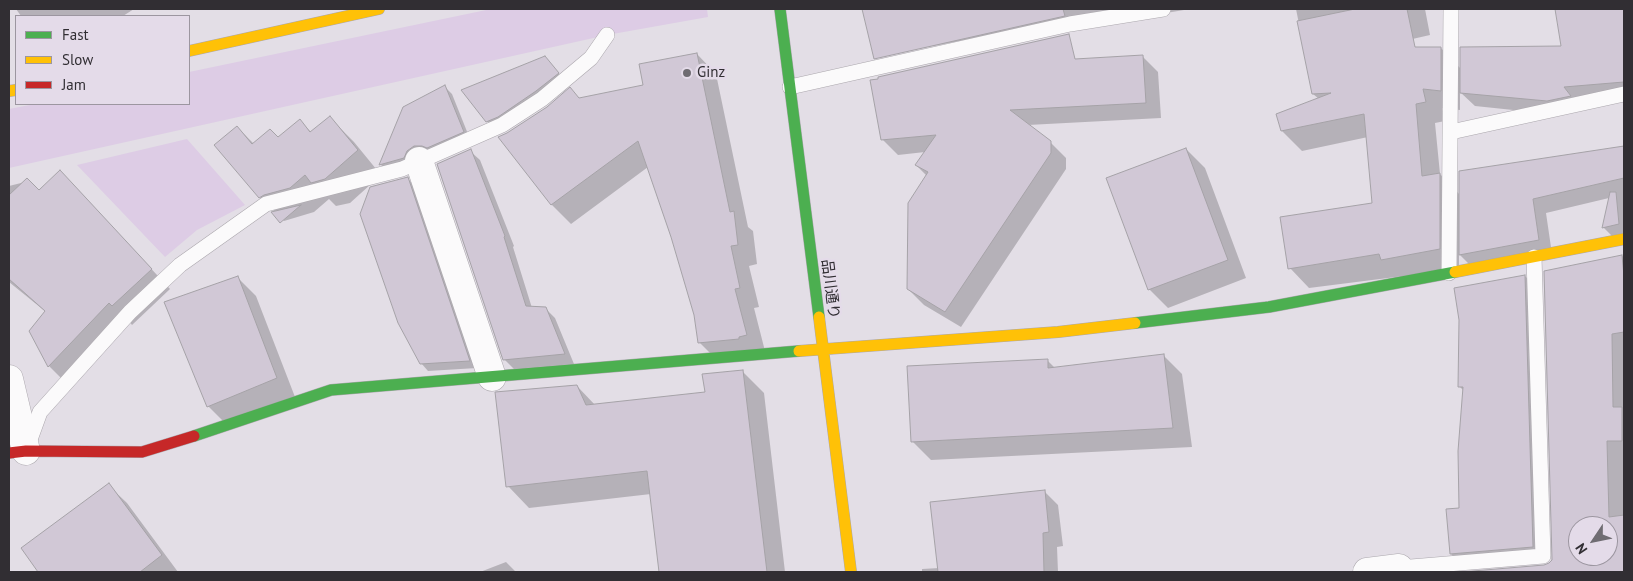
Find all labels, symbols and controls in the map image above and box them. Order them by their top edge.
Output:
legend [15,15,190,105]
text: Fast [62,25,89,44]
text: Slow [62,50,93,69]
place label: Ginz [697,64,725,82]
marker: Ginz [681,67,693,79]
text: Jam [62,75,86,94]
street label: 品川通り [817,258,843,320]
north arrow [1568,516,1618,566]
text: N [1571,540,1591,558]

